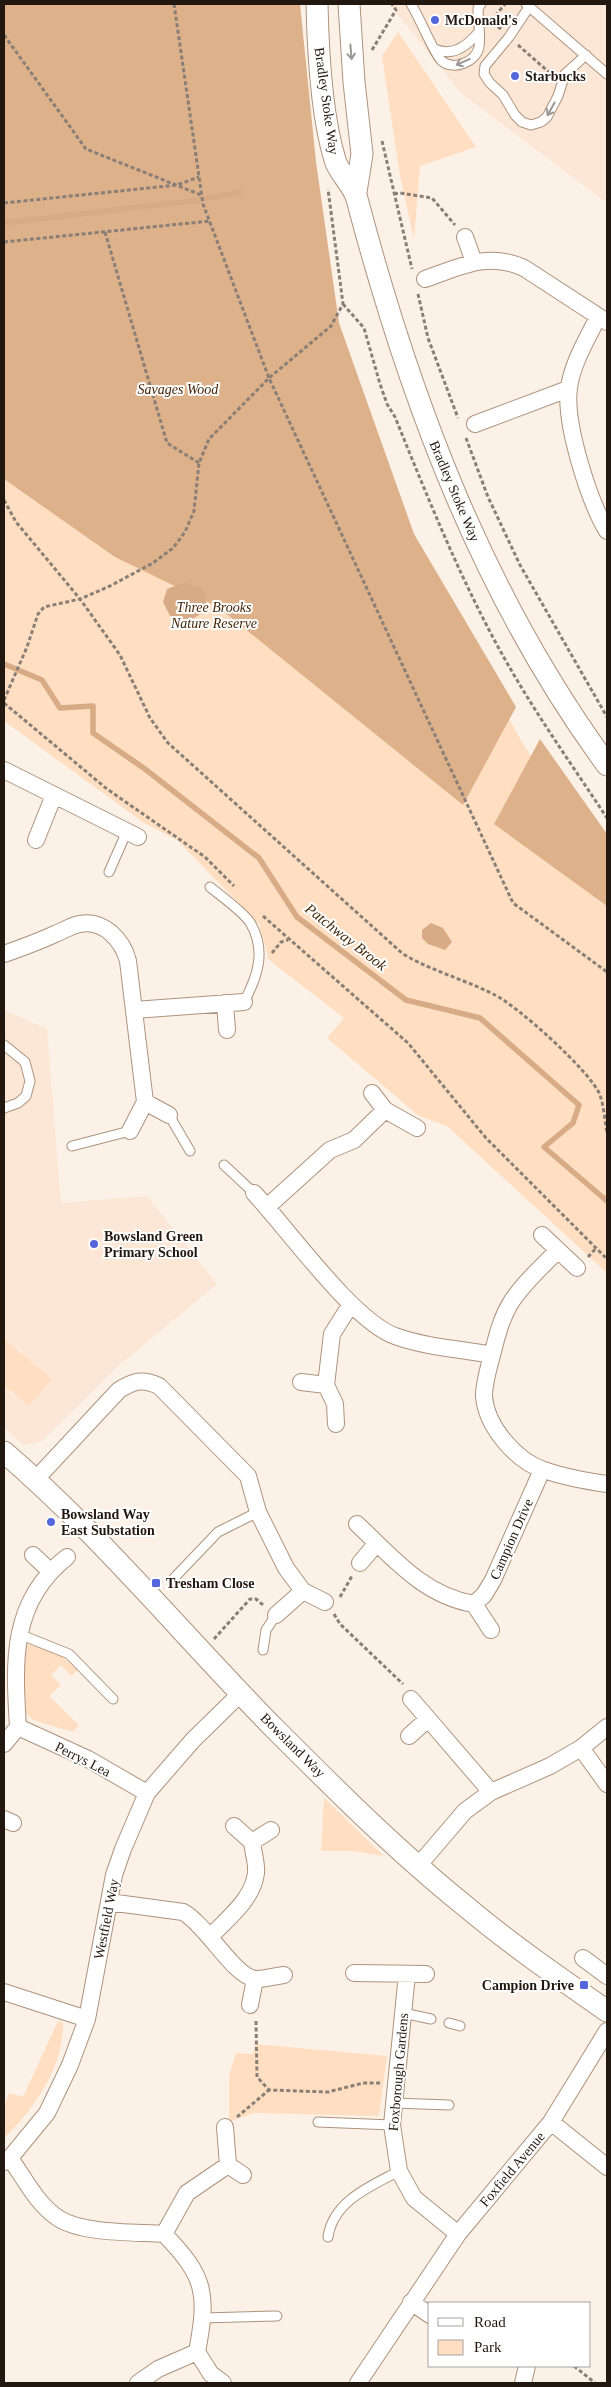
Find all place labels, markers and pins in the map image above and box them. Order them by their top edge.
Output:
place label: McDonald's [445,13,518,28]
marker: McDonald's [429,14,441,26]
place label: Starbucks [525,69,586,84]
marker: Starbucks [509,70,521,82]
place label: Bowsland Green Primary School [104,1229,203,1260]
marker: Bowsland Green Primary School [88,1238,100,1250]
place label: Bowsland Way East Substation [61,1507,155,1538]
marker: Bowsland Way East Substation [45,1516,57,1528]
place label: Tresham Close [166,1576,255,1591]
marker: Tresham Close [150,1577,162,1589]
place label: Campion Drive [482,1978,574,1993]
marker: Campion Drive [578,1979,590,1991]

